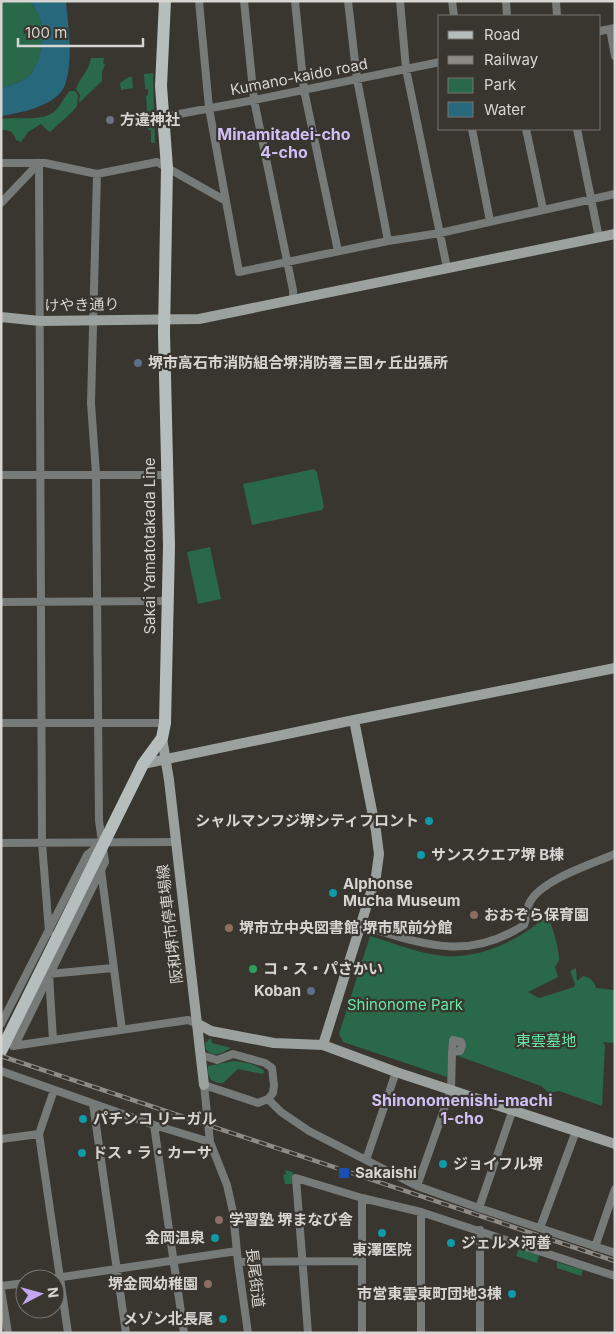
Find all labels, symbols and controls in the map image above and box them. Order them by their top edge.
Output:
scale bar [18,15,142,47]
legend [438,15,601,130]
text: 100 m [25,23,67,42]
text: Road [484,25,520,44]
text: Railway [484,50,539,69]
street label: Kumano-kaido road [229,54,369,99]
text: Park [484,75,517,94]
text: Water [484,100,526,119]
place label: 方違神社 [120,110,180,129]
marker: 方違神社 [104,114,116,126]
district label: Minamitadei-cho 4-cho [217,124,351,162]
street label: けやき通り [44,294,120,315]
place label: 堺市高石市消防組合堺消防署三国ヶ丘出張所 [148,353,448,372]
marker: 堺市高石市消防組合堺消防署三国ヶ丘出張所 [132,357,144,369]
street label: Sakai Yamatotakada Line [140,457,159,635]
place label: シャルマンフジ堺シティフロント [195,811,419,830]
marker: シャルマンフジ堺シティフロント [423,815,435,827]
place label: サンスクエア堺 B棟 [431,845,564,864]
marker: サンスクエア堺 B棟 [415,849,427,861]
street label: 阪和堺市停車場線 [153,863,186,985]
place label: Alphonse Mucha Museum [343,874,460,910]
marker: Alphonse Mucha Museum [327,887,339,899]
place label: おおぞら保育園 [484,905,589,924]
marker: おおぞら保育園 [468,909,480,921]
place label: 堺市立中央図書館 堺市駅前分館 [239,918,453,937]
marker: 堺市立中央図書館 堺市駅前分館 [223,922,235,934]
place label: コ・ス・パさかい [263,959,383,978]
marker: コ・ス・パさかい [247,963,259,975]
place label: Koban [254,981,301,1000]
marker: Koban [305,985,317,997]
park label: Shinonome Park [347,995,464,1014]
park label: 東雲墓地 [516,1031,576,1050]
district label: Shinonomenishi-machi 1-cho [371,1090,553,1128]
place label: パチンコ リーガル [93,1109,217,1128]
marker: パチンコ リーガル [77,1113,89,1125]
place label: ドス・ラ・カーサ [92,1143,212,1162]
marker: ドス・ラ・カーサ [76,1147,88,1159]
place label: ジョイフル堺 [453,1154,543,1173]
marker: ジョイフル堺 [437,1158,449,1170]
place label: Sakaishi [355,1163,417,1182]
marker: Sakaishi [337,1166,351,1180]
place label: 学習塾 堺まなび舎 [229,1210,354,1229]
marker: 学習塾 堺まなび舎 [213,1214,225,1226]
marker: 東澤医院 [376,1227,388,1239]
place label: 金岡温泉 [145,1228,205,1247]
marker: 金岡温泉 [209,1232,221,1244]
place label: ジェルメ河善 [461,1233,551,1252]
marker: ジェルメ河善 [445,1237,457,1249]
place label: 東澤医院 [352,1240,412,1259]
street label: 長尾街道 [242,1247,269,1309]
north arrow [15,1269,65,1319]
place label: 堺金岡幼稚園 [108,1274,198,1293]
marker: 堺金岡幼稚園 [202,1278,214,1290]
place label: 市営東雲東町団地3棟 [357,1284,502,1303]
text: N [44,1286,62,1299]
marker: 市営東雲東町団地3棟 [506,1288,518,1300]
place label: メゾン北長尾 [123,1309,213,1328]
marker: メゾン北長尾 [217,1313,229,1325]

